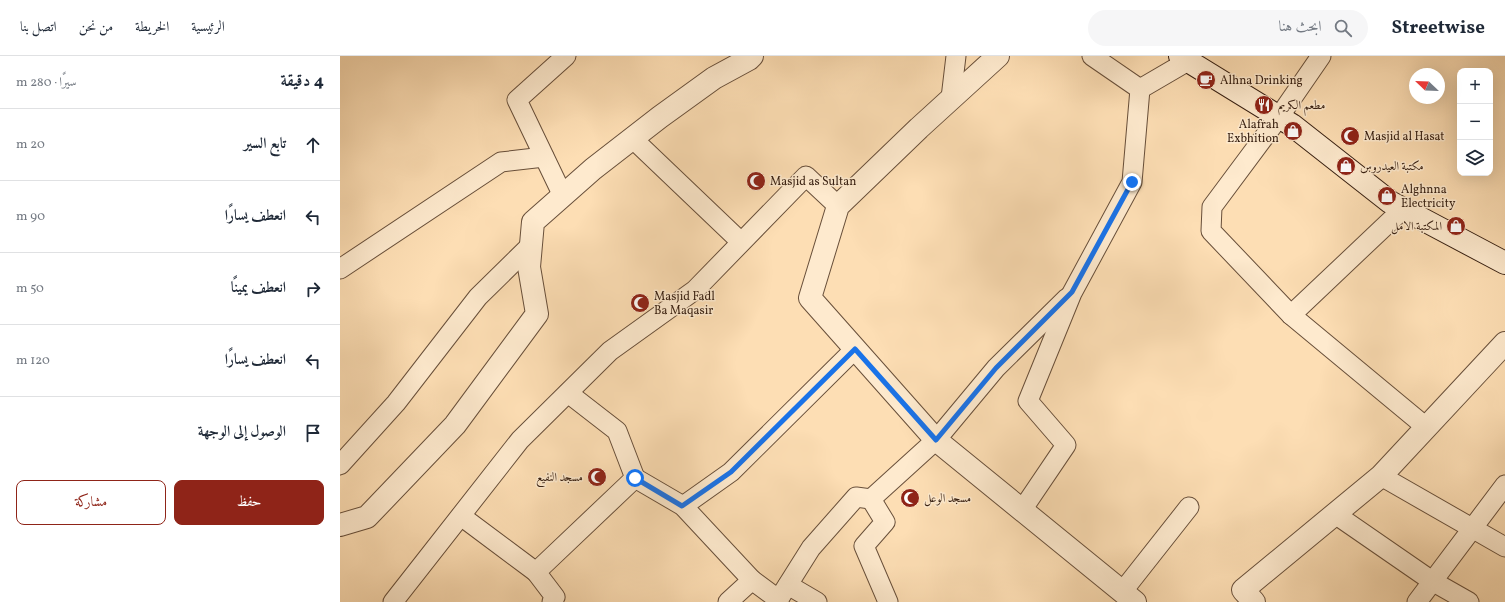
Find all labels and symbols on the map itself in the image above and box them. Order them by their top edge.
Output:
north arrow [1409,68,1445,104]
cafe icon: Alhna Drinking [1195,69,1217,91]
place label: Alhna Drinking [1220,73,1303,89]
restaurant icon: مطعم الكريم [1253,94,1275,116]
place label: مطعم الكريم [1278,98,1325,116]
place label: Alafrah Exbhition [1227,117,1279,147]
shop icon: Alafrah Exbhition [1282,120,1304,142]
mosque icon: Masjid al Hasat [1339,125,1361,147]
place label: Masjid al Hasat [1364,129,1445,145]
shop icon: مكتبة العيدروس [1335,155,1357,177]
place label: مكتبة العيدروس [1360,159,1424,175]
mosque icon: Masjid as Sultan [745,170,767,192]
route end [1123,173,1141,191]
place label: Masjid as Sultan [770,174,856,190]
place label: Alghnna Electricity [1401,182,1456,212]
shop icon: Alghnna Electricity [1376,185,1398,207]
shop icon: المكتبة الامل [1445,215,1467,237]
place label: المكتبة الامل [1391,219,1442,235]
place label: Masjid Fadl Ba Maqasir [654,289,715,319]
mosque icon: Masjid Fadl Ba Maqasir [629,292,651,314]
mosque icon: مسجد النفيع [586,466,608,488]
route start [626,469,644,487]
place label: مسجد النفيع [536,470,583,488]
mosque icon: مسجد الوعل [899,487,921,509]
place label: مسجد الوعل [924,491,971,507]

